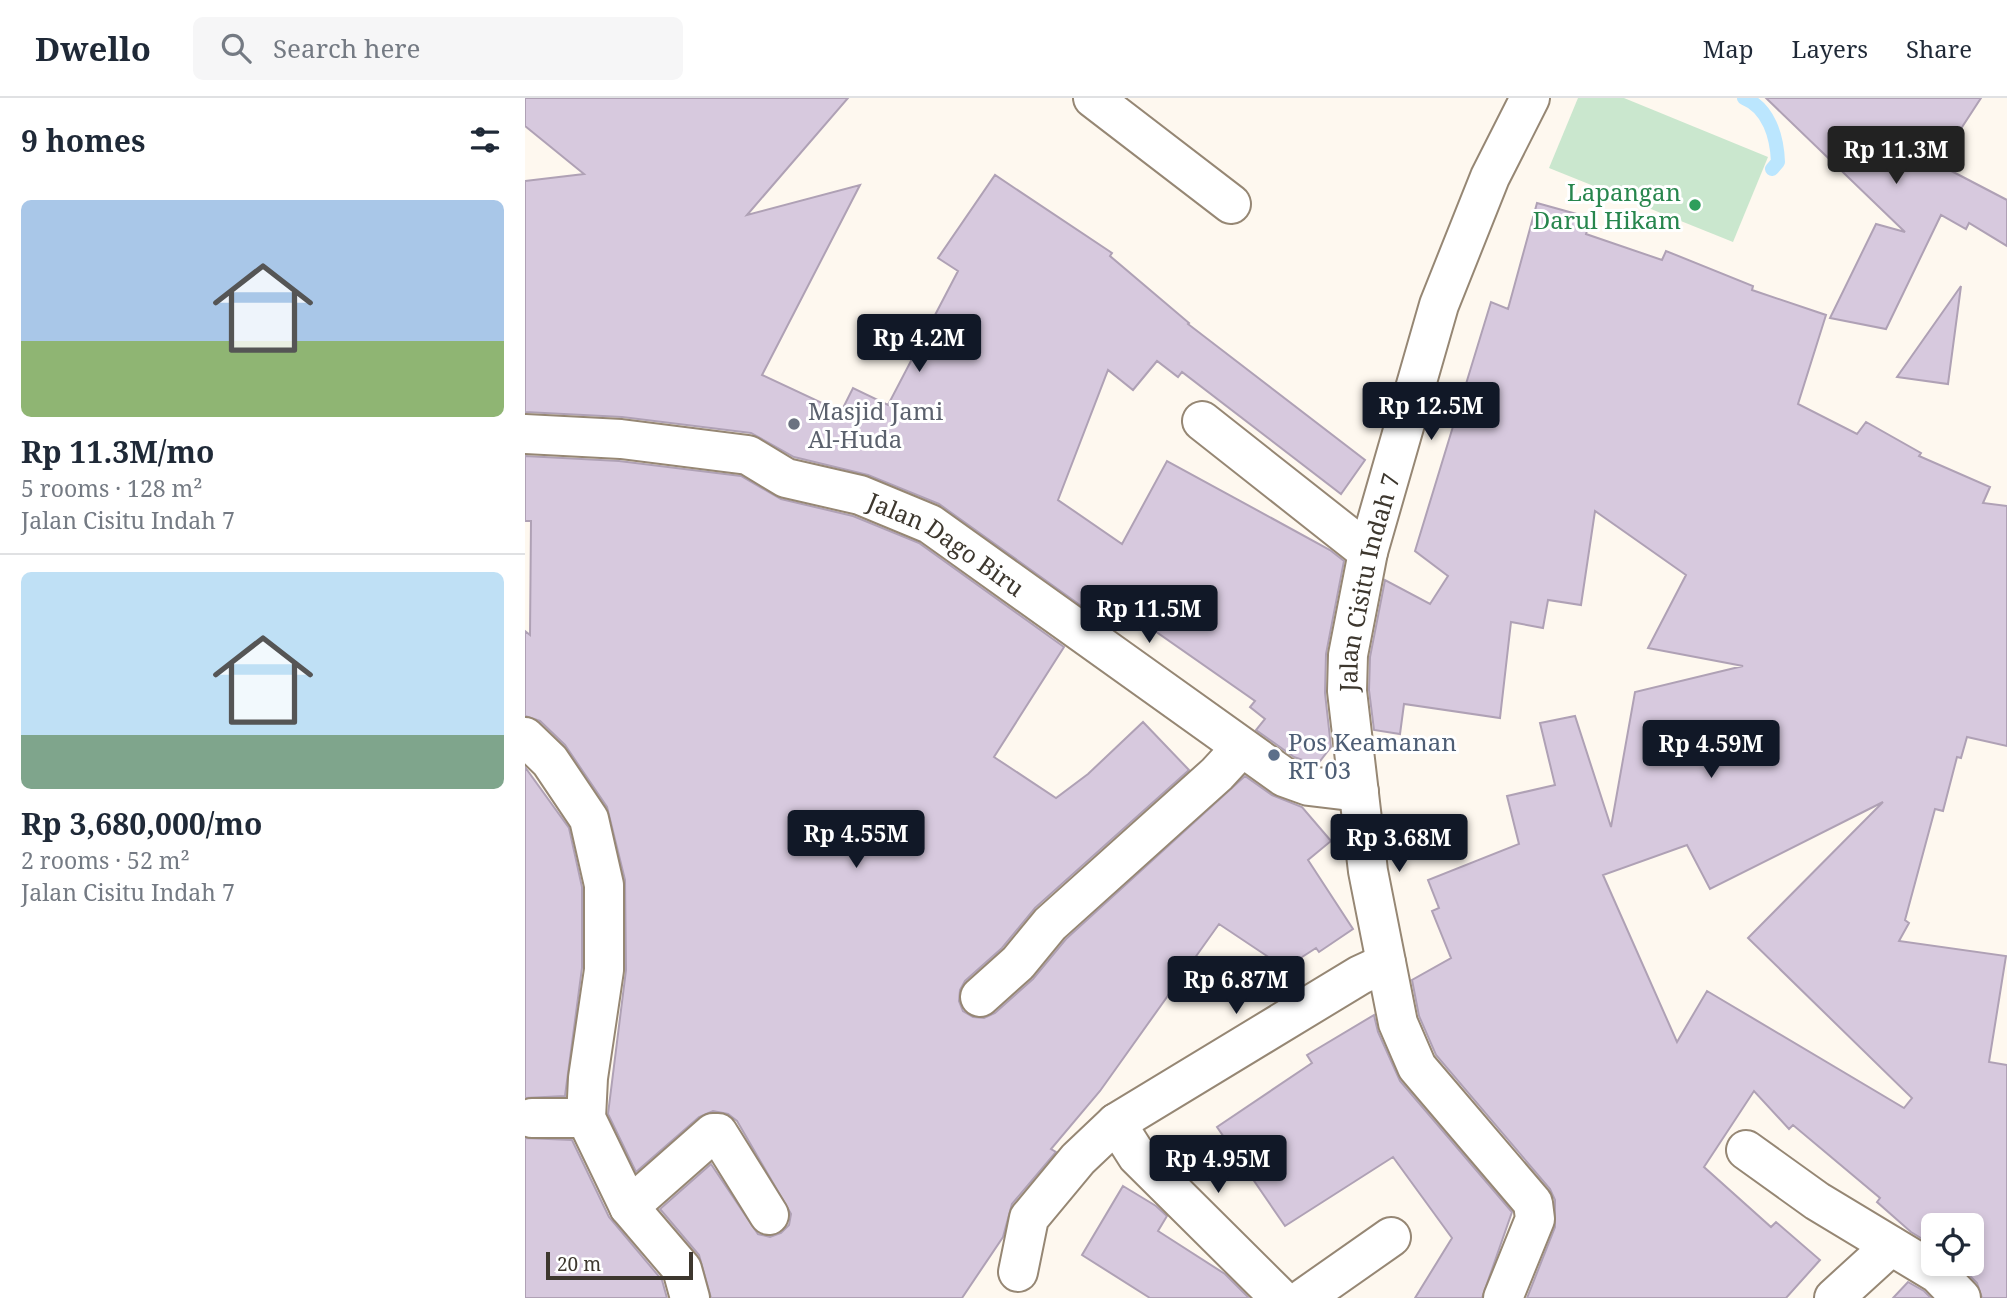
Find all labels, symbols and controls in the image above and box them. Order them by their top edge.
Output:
search box [193,17,683,80]
text: Dwello [35,26,151,71]
icon: search [217,29,255,67]
text: Search here [273,30,421,66]
text: Map [1703,32,1754,65]
text: Layers [1792,32,1868,65]
text: Share [1906,32,1972,65]
text: 9 homes [21,120,145,161]
icon: filters [466,121,504,159]
pin: Rp 11.3M [1824,126,1968,186]
text: Rp 11.3M [1844,133,1948,165]
place label: Lapangan Darul Hikam [1533,175,1681,236]
marker: Lapangan Darul Hikam [1687,197,1703,213]
icon: home [200,245,326,371]
pin: Rp 4.2M [854,314,984,374]
text: Rp 4.2M [873,321,965,353]
pin: Rp 12.5M [1359,382,1503,442]
text: Rp 12.5M [1379,389,1483,421]
place label: Masjid Jami Al-Huda [808,394,943,455]
marker: Masjid Jami Al-Huda [786,416,802,432]
text: Rp 11.3M/mo [21,431,214,472]
street label: Jalan Cisitu Indah 7 [1330,469,1406,693]
text: 5 rooms · 128 m² [21,472,203,504]
street label: Jalan Dago Biru [862,483,1032,603]
text: Jalan Cisitu Indah 7 [21,504,235,536]
pin: Rp 11.5M [1077,586,1221,645]
text: Rp 11.5M [1097,592,1201,624]
icon: home [200,617,326,743]
pin: Rp 4.59M [1639,720,1783,780]
place label: Pos Keamanan RT 03 [1288,725,1457,786]
text: Rp 4.59M [1659,727,1763,759]
marker: Pos Keamanan RT 03 [1266,747,1282,763]
text: Rp 3,680,000/mo [21,803,262,844]
pin: Rp 4.55M [784,810,928,870]
pin: Rp 3.68M [1327,814,1471,874]
text: Rp 4.55M [804,817,908,849]
text: Rp 3.68M [1347,821,1451,853]
text: 2 rooms · 52 m² [21,844,190,876]
text: Jalan Cisitu Indah 7 [21,876,235,908]
pin: Rp 6.87M [1164,956,1308,1016]
text: Rp 6.87M [1184,963,1288,995]
pin: Rp 4.95M [1146,1136,1290,1195]
text: Rp 4.95M [1166,1142,1270,1174]
map controls [1921,1213,1984,1276]
button: locate [1921,1213,1984,1276]
scale bar [546,1249,693,1281]
text: 20 m [557,1251,601,1277]

